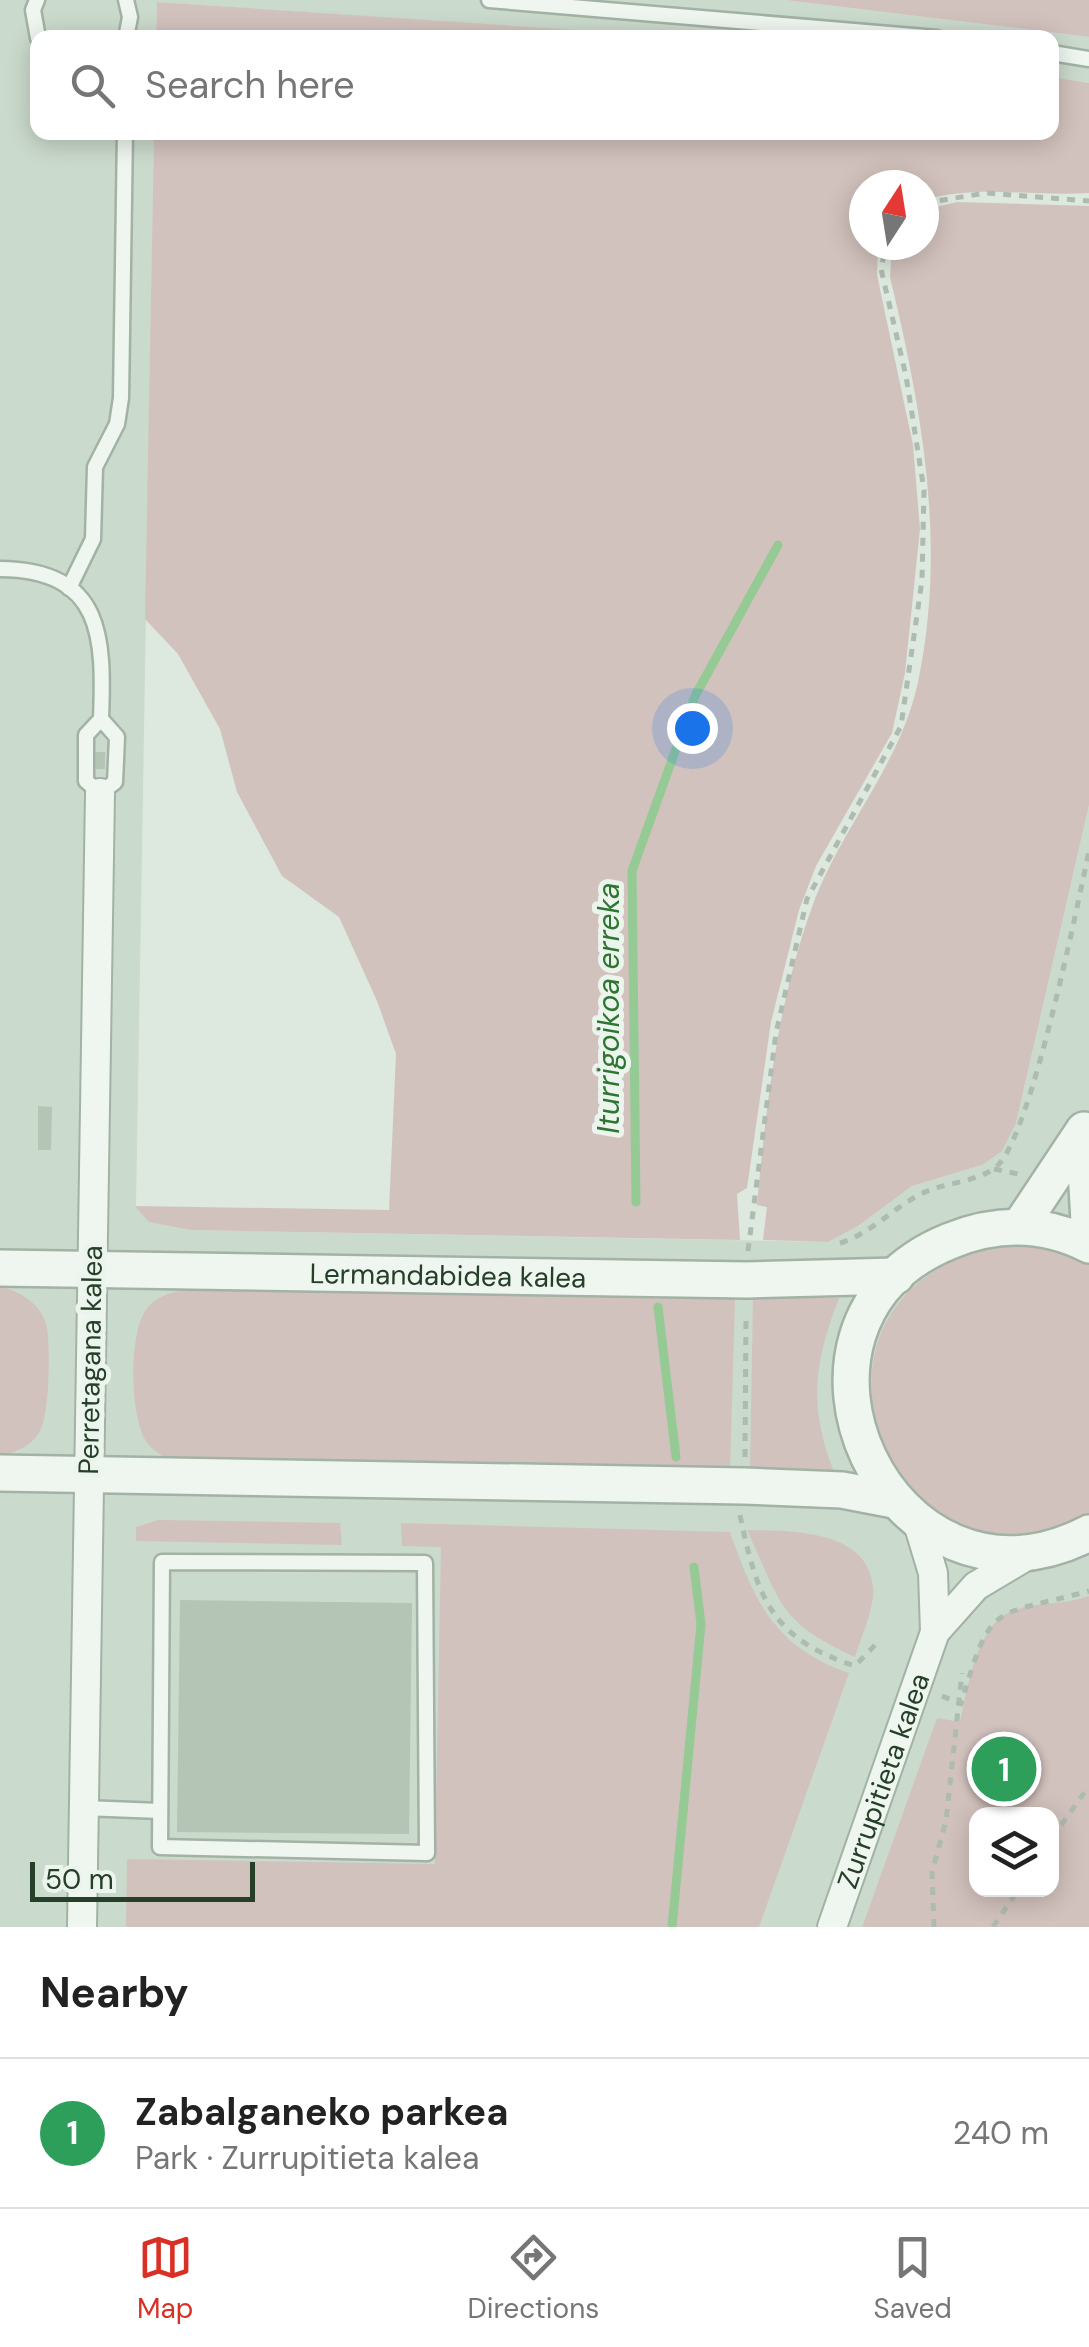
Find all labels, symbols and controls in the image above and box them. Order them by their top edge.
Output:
search box [30,30,1059,140]
icon: search [65,58,120,113]
text: Search here [145,60,355,110]
north arrow [849,170,939,260]
your location [667,703,718,754]
water label: Iturrigoikoa erreka [589,882,628,1134]
street label: Perretagana kalea [70,1245,111,1475]
street label: Lermandabidea kalea [309,1255,587,1296]
street label: Zurrupitieta kalea [829,1668,938,1893]
pin: 1 [972,1732,1036,1806]
map controls [969,1807,1059,1897]
button: layers [969,1807,1059,1897]
scale bar [30,1857,255,1902]
text: 50 m [45,1861,114,1898]
text: Nearby [40,1965,189,2020]
text: Zabalganeko parkea [135,2087,508,2137]
text: 1 [67,2112,78,2154]
text: 240 m [953,2112,1049,2154]
text: Park · Zurrupitieta kalea [135,2137,479,2179]
tab: Map [137,2230,193,2327]
tab: Directions [468,2230,599,2327]
tab: Saved [873,2230,952,2327]

